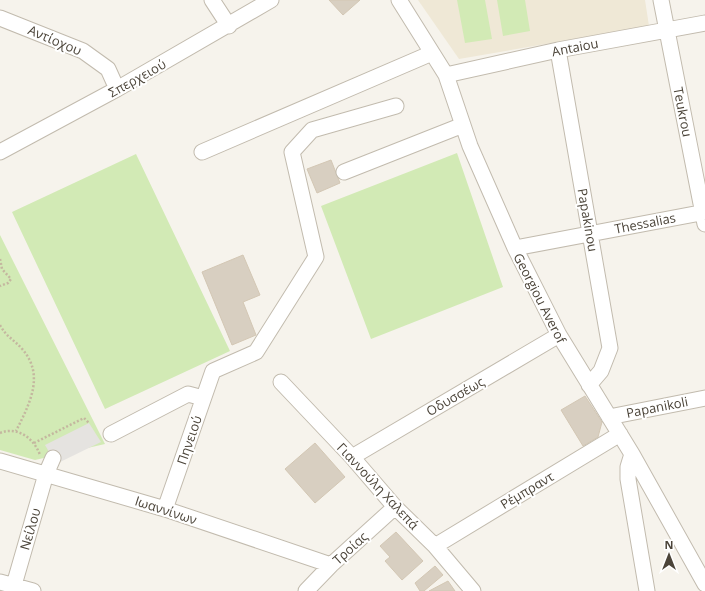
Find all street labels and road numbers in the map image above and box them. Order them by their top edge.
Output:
street label: Αντίοχου [25,21,85,59]
street label: Antaiou [550,34,600,60]
street label: Σπερχειού [105,55,169,101]
street label: Teukrou [669,86,697,138]
street label: Papakinou [574,187,602,253]
street label: Thessalias [613,208,677,238]
street label: Georgiou Averof [510,250,571,347]
street label: Οδυσσέως [423,372,487,420]
street label: Papanikoli [625,392,689,422]
street label: Πηνειού [172,413,206,467]
street label: Γιαννούλη Χαλεπά [333,439,423,533]
street label: Ρέμπραντ [497,467,557,513]
street label: Ιωαννίνων [133,492,199,528]
street label: Νείλου [15,506,45,552]
street label: Τροίας [329,527,371,569]

